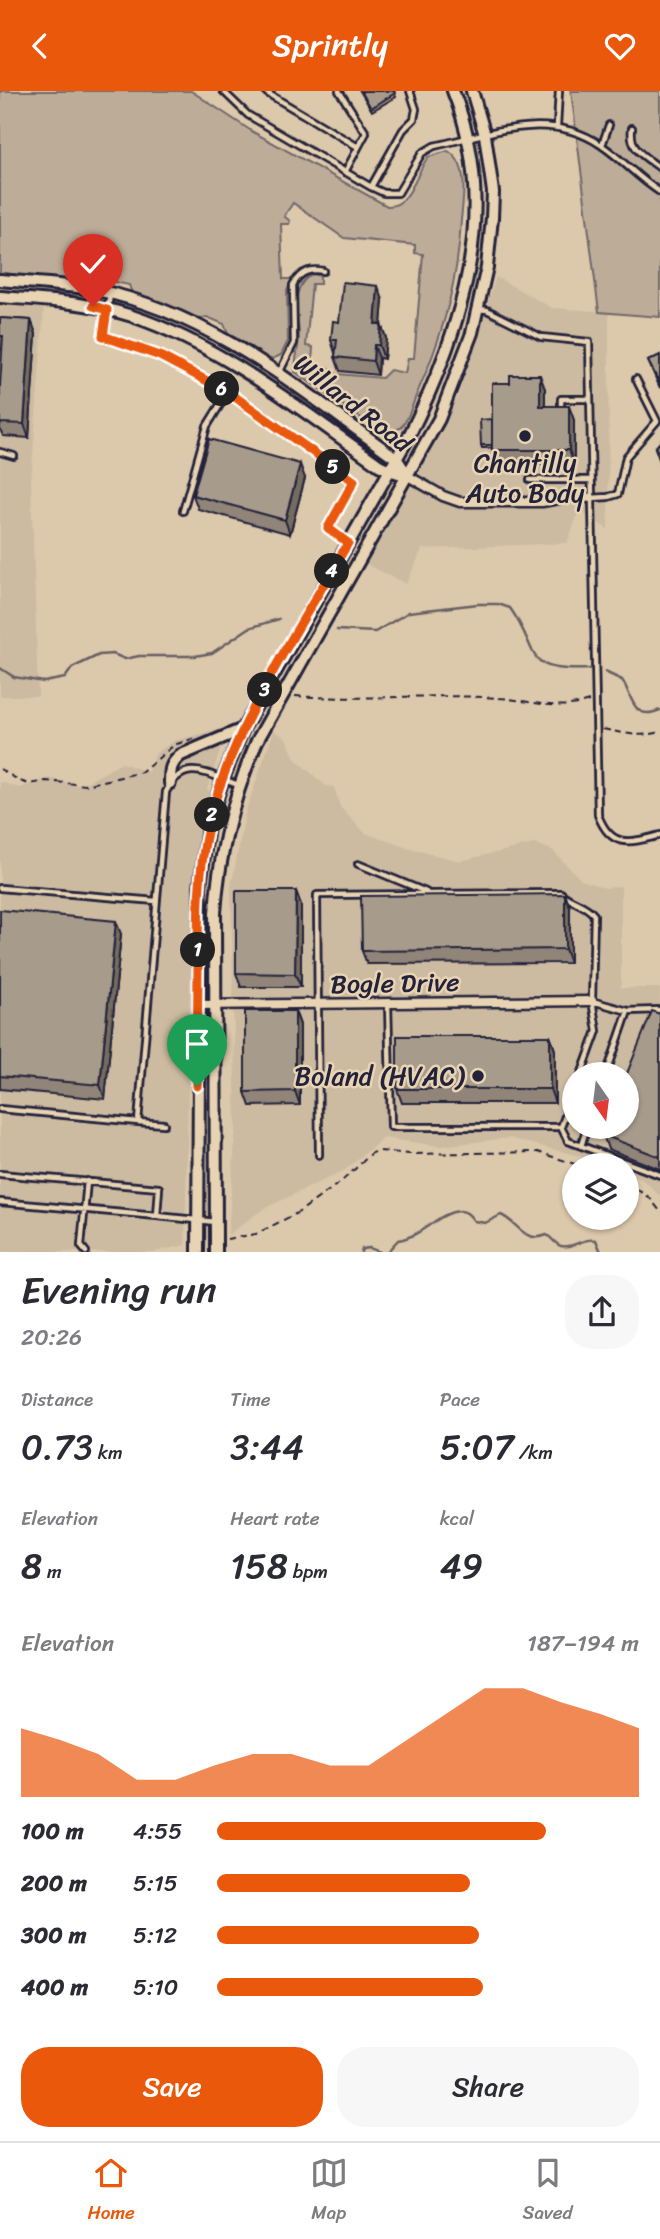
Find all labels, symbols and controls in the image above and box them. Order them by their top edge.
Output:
text: Sprintly [272,17,388,74]
icon: back [21,27,59,65]
icon: heart [601,27,639,65]
pin [63,234,123,306]
icon: check [74,245,112,283]
street label: Willard Road [283,341,425,466]
pin: 6 [204,371,240,407]
text: 6 [216,372,227,405]
marker: Chantilly Auto Body [517,428,533,444]
place label: Chantilly Auto Body [465,440,585,516]
pin: 5 [316,449,350,485]
text: 5 [327,450,338,483]
pin: 4 [314,553,350,589]
text: 4 [326,554,337,587]
pin: 3 [247,673,282,707]
text: 3 [259,673,270,706]
pin: 2 [194,797,230,833]
text: 2 [206,798,217,831]
pin: 1 [180,933,216,967]
text: 1 [193,933,202,966]
street label: Bogle Drive [330,959,460,1007]
pin [167,1014,227,1086]
icon: arrive [178,1025,216,1063]
place label: Boland (HVAC) [295,1053,466,1099]
north arrow [562,1062,639,1139]
map controls [562,1062,639,1230]
marker: Boland (HVAC) [470,1068,486,1084]
button: layers [562,1153,639,1230]
text: Evening run [21,1257,217,1324]
button: share [565,1275,639,1349]
text: 20:26 [21,1317,82,1358]
text: Distance [21,1383,93,1416]
text: Time [230,1383,271,1416]
text: Pace [440,1383,480,1416]
text: 0.73 [21,1416,93,1478]
text: 3:44 [230,1416,304,1478]
text: 5:07 [440,1416,514,1478]
text: km [93,1436,123,1469]
text: /km [514,1436,553,1469]
text: Elevation [21,1502,98,1535]
text: Heart rate [230,1502,320,1535]
text: kcal [440,1502,474,1535]
text: 8 [21,1535,42,1597]
text: 158 [230,1535,288,1597]
text: 49 [440,1535,483,1597]
text: m [42,1555,62,1588]
text: bpm [288,1555,328,1588]
text: Elevation [21,1623,114,1664]
text: 187–194 m [527,1623,639,1664]
text: 100 m [21,1811,84,1852]
text: 4:55 [133,1811,182,1852]
text: 200 m [21,1863,87,1904]
text: 5:15 [133,1863,178,1904]
text: 300 m [21,1915,86,1956]
text: 5:12 [133,1915,177,1956]
text: 400 m [21,1967,88,2008]
text: 5:10 [133,1967,178,2008]
button: Save [21,2047,323,2127]
button: Share [337,2047,639,2127]
tab: Home [87,2154,135,2229]
tab: Map [310,2154,348,2229]
tab: Saved [523,2154,573,2229]

